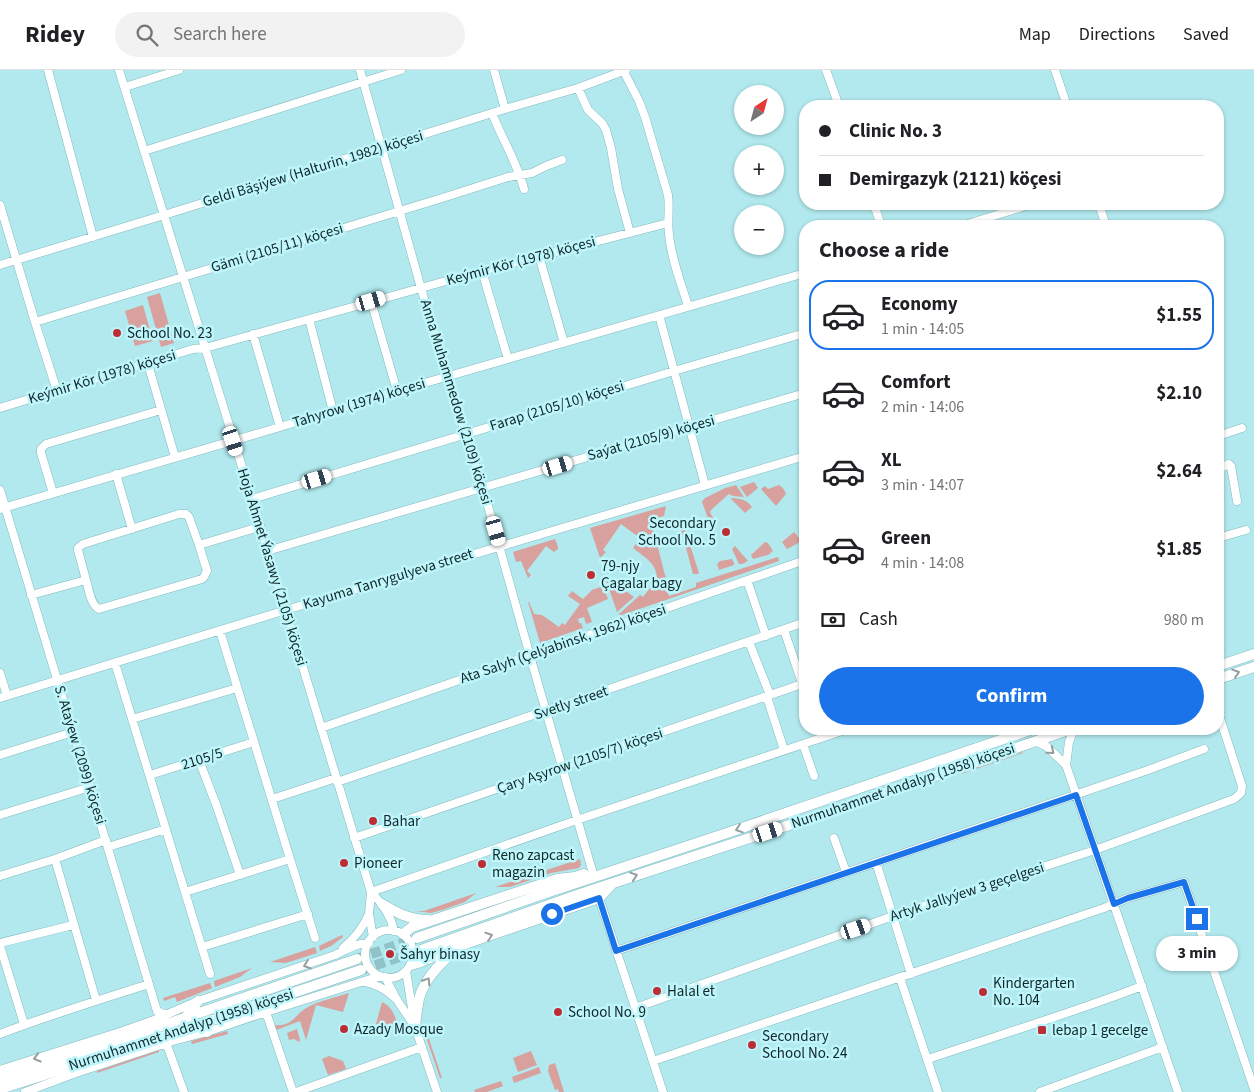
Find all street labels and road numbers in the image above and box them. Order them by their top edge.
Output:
street label: Geldi Bäşiýew (Halturin, 1982) köçesi [200,125,426,213]
street label: Gämi (2105/11) köçesi [208,218,346,278]
street label: Keýmir Kör (1978) köçesi [444,231,598,291]
street label: Anna Muhammedow (2109) köçesi [415,297,497,507]
street label: Keýmir Kör (1978) köçesi [26,345,178,409]
street label: Tahyrow (1974) köçesi [290,373,428,433]
street label: Farap (2105/10) köçesi [487,376,627,436]
street label: Saýat (2105/9) köçesi [585,410,717,466]
street label: Hoja Ahmet Ýasawy (2105) köçesi [232,466,312,668]
street label: Kayuma Tanrygulyeva street [300,543,476,615]
street label: Ata Salyh (Çelýabinsk, 1962) köçesi [457,599,669,689]
street label: Svetly street [531,681,611,725]
street label: S. Ataýew (2099) köçesi [49,683,111,827]
street label: Çary Aşyrow (2105/7) köçesi [494,723,666,799]
street label: Nurmuhammet Andalyp (1958) köçesi [788,738,1018,834]
street label: 2105/5 [179,742,225,776]
street label: Artyk Jallyýew 3 geçelgesi [887,857,1047,927]
street label: Nurmuhammet Andalyp (1958) köçesi [66,984,296,1076]

